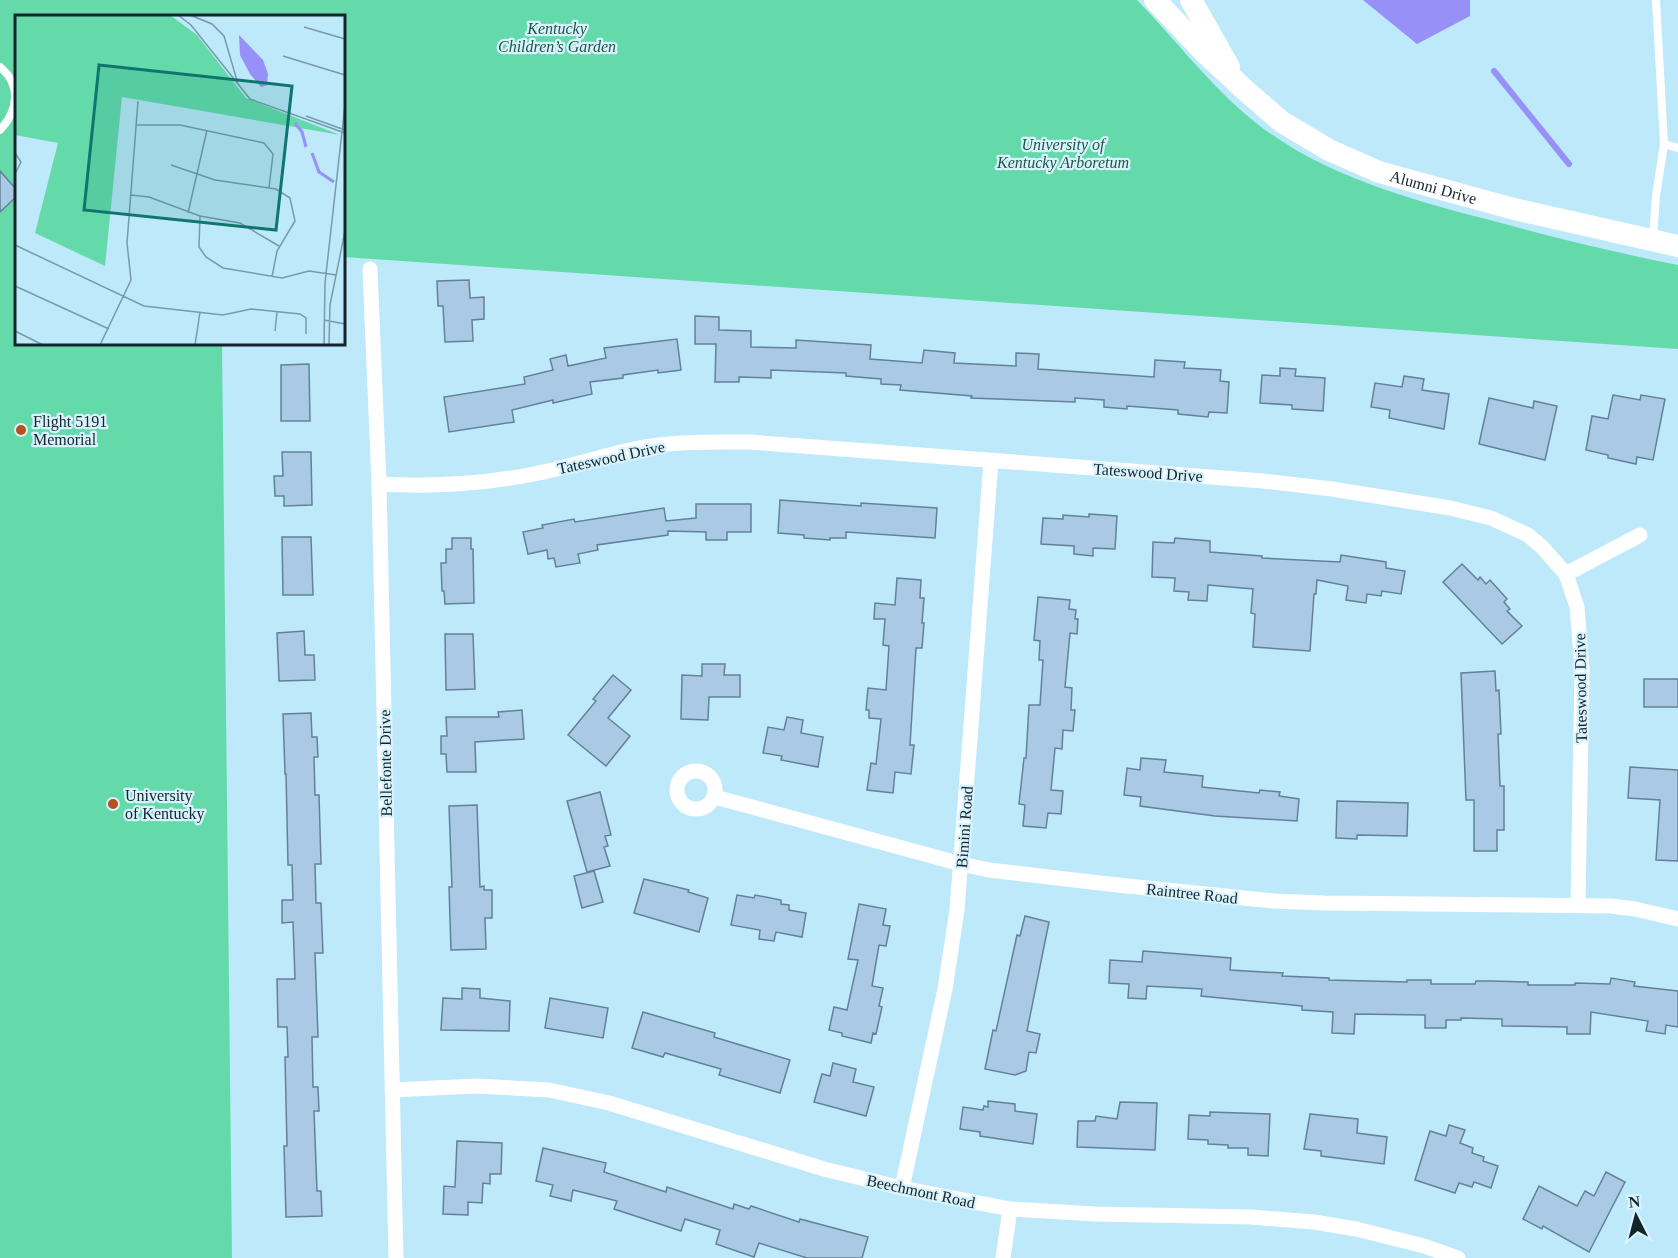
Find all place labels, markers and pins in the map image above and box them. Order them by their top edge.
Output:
place label: Flight 5191 Memorial [33,413,107,448]
marker: Flight 5191 Memorial [14,423,28,437]
place label: University of Kentucky [125,787,205,823]
marker: University of Kentucky [106,797,120,811]

